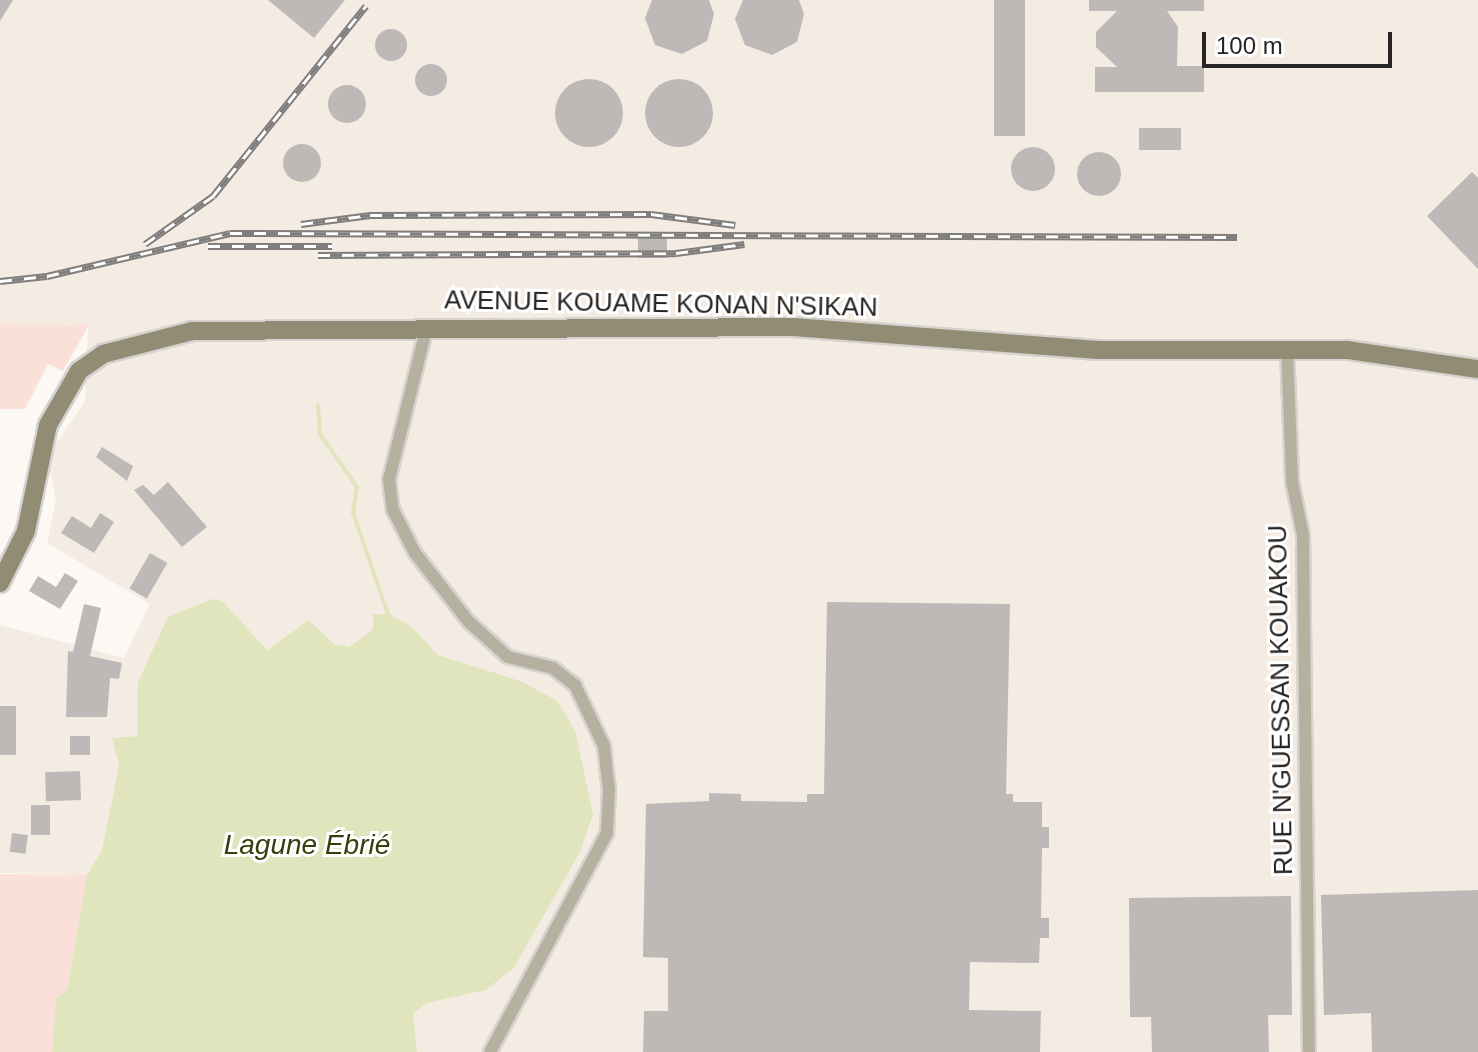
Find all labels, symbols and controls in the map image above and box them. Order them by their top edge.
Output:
scale bar [1206,16,1396,66]
text: 100 m [1216,32,1283,59]
street label: AVENUE KOUAME KONAN N'SIKAN [444,285,878,323]
street label: RUE N'GUESSAN KOUAKOU [1262,525,1300,875]
water label: Lagune Ébrié [224,828,390,862]

